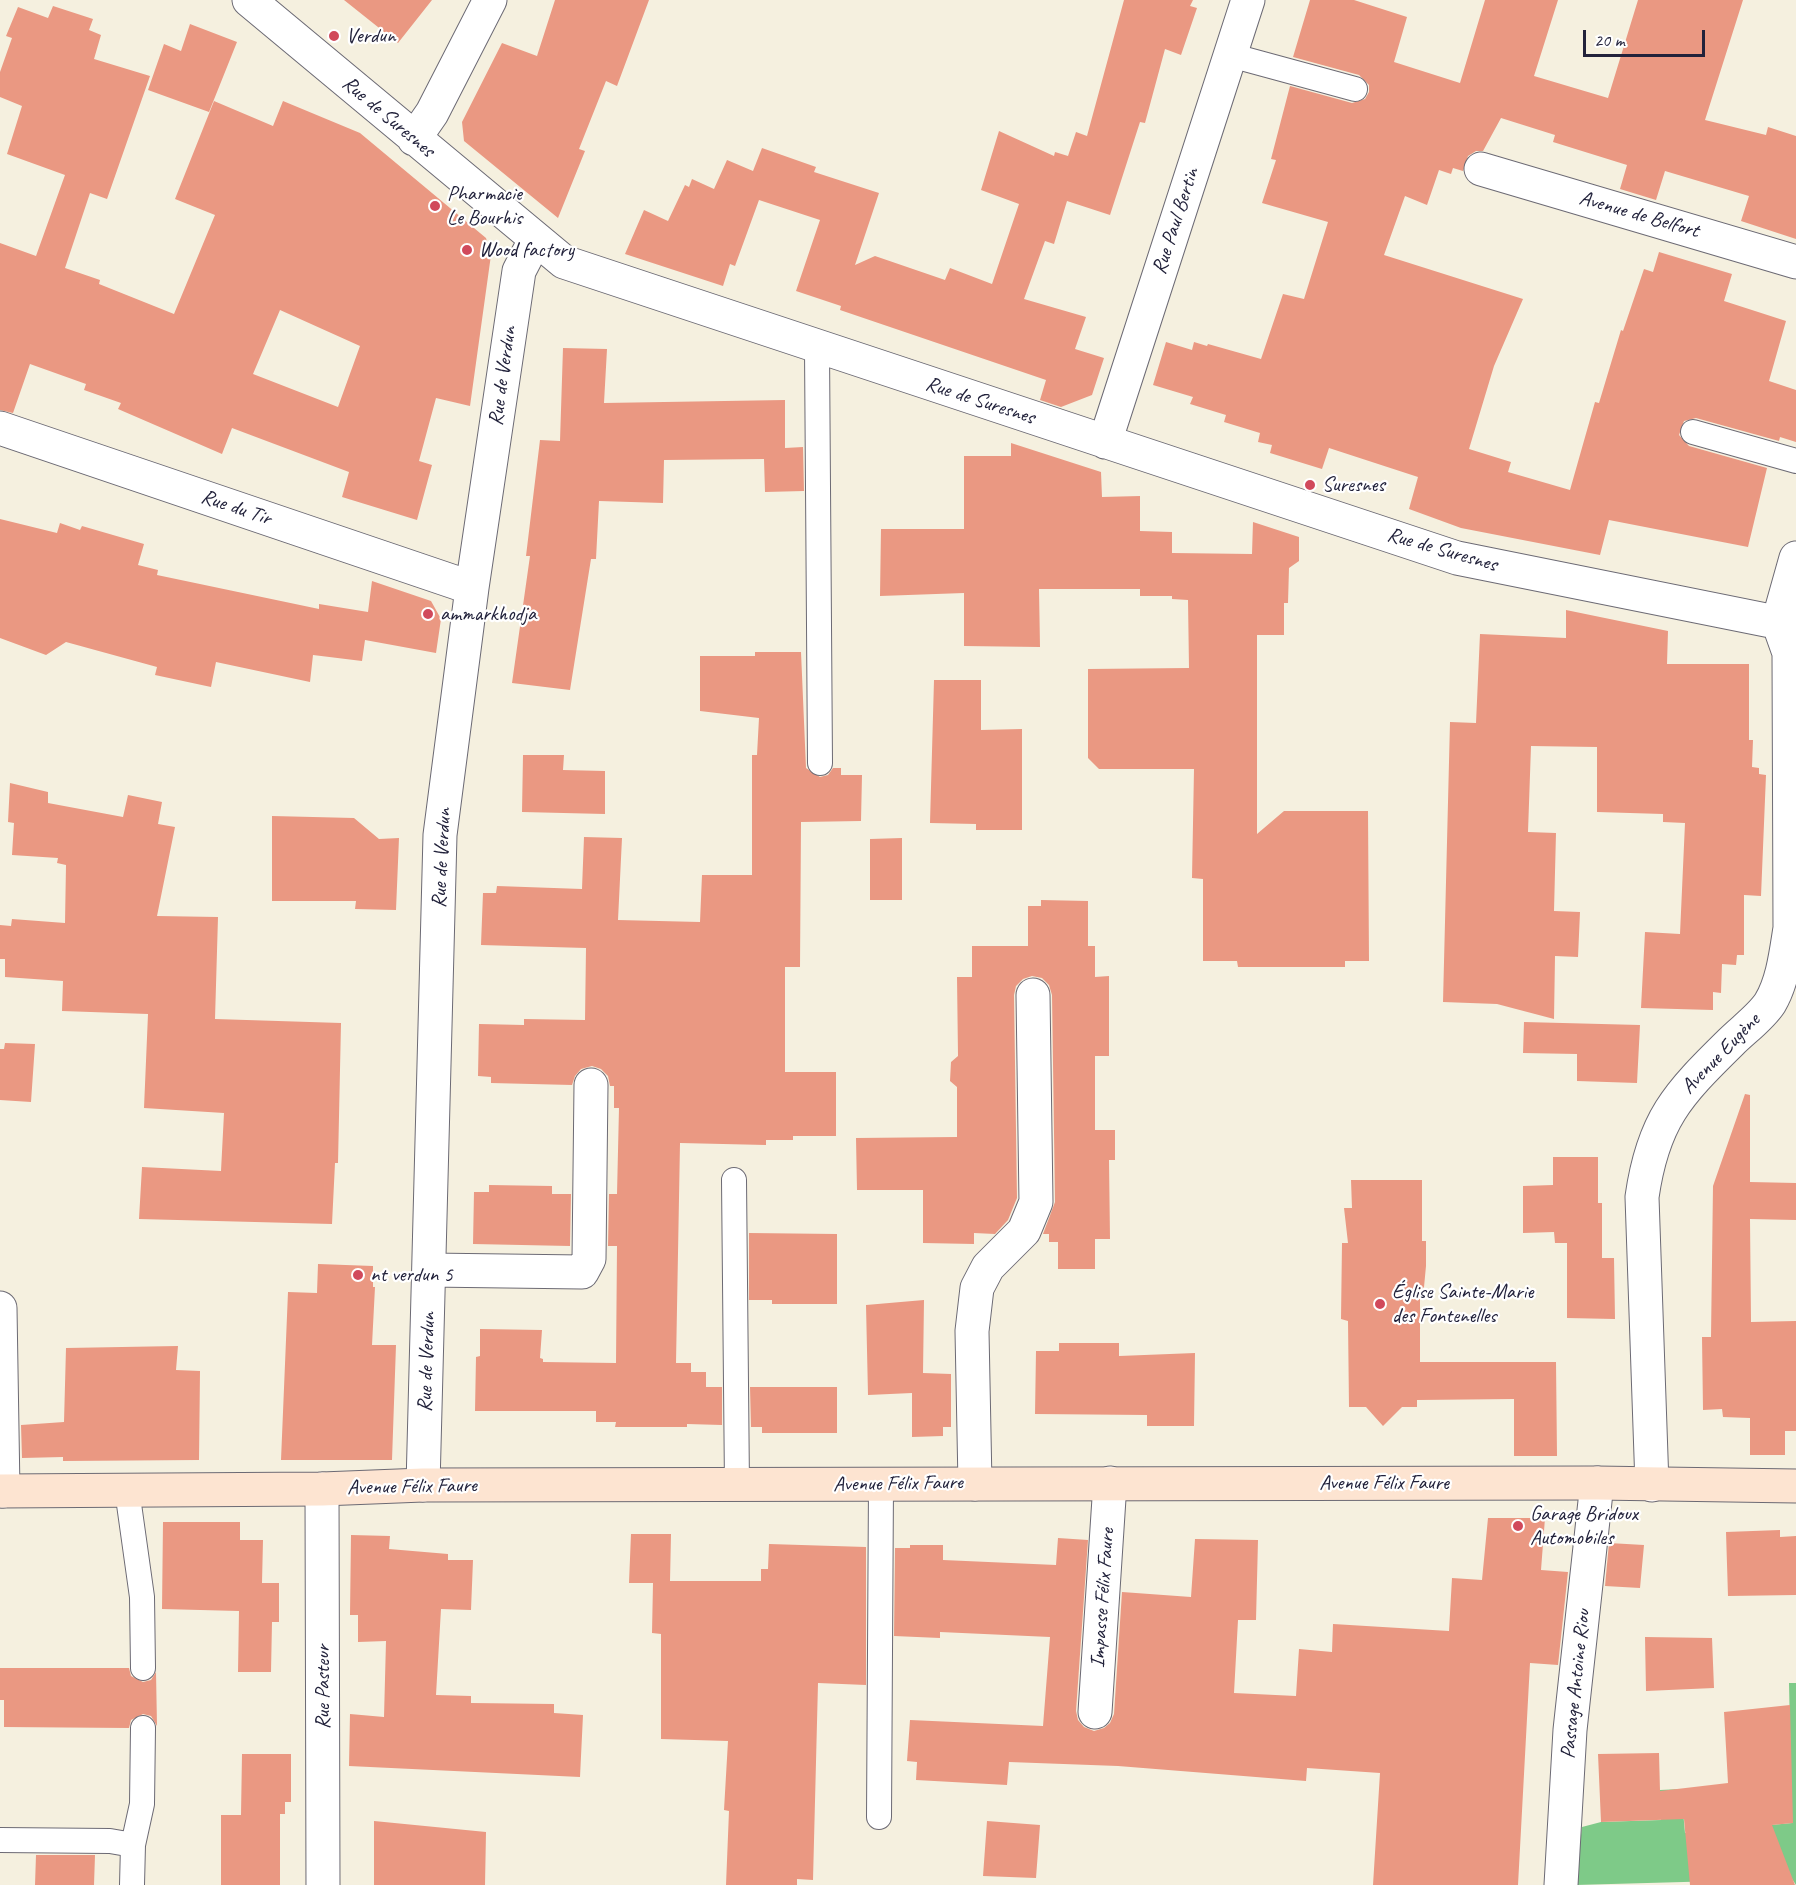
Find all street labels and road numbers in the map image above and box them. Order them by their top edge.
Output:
street label: Rue de Suresnes [337,71,439,163]
street label: Rue Paul Bertin [1147,165,1205,277]
street label: Avenue de Belfort [1576,186,1702,244]
street label: Rue de Verdun [484,325,522,427]
street label: Rue de Suresnes [922,372,1038,430]
street label: Rue du Tir [198,484,274,532]
street label: Rue de Suresnes [1384,522,1500,578]
street label: Rue de Verdun [427,807,457,909]
street label: Avenue Eugène [1676,1008,1766,1100]
street label: Rue de Verdun [413,1312,441,1412]
street label: Avenue Félix Faure [833,1470,963,1498]
street label: Avenue Félix Faure [1319,1470,1449,1496]
street label: Avenue Félix Faure [347,1473,477,1501]
street label: Impasse Félix Faure [1086,1527,1120,1669]
street label: Passage Antoine Riou [1556,1608,1596,1760]
street label: Rue Pasteur [310,1645,336,1729]

